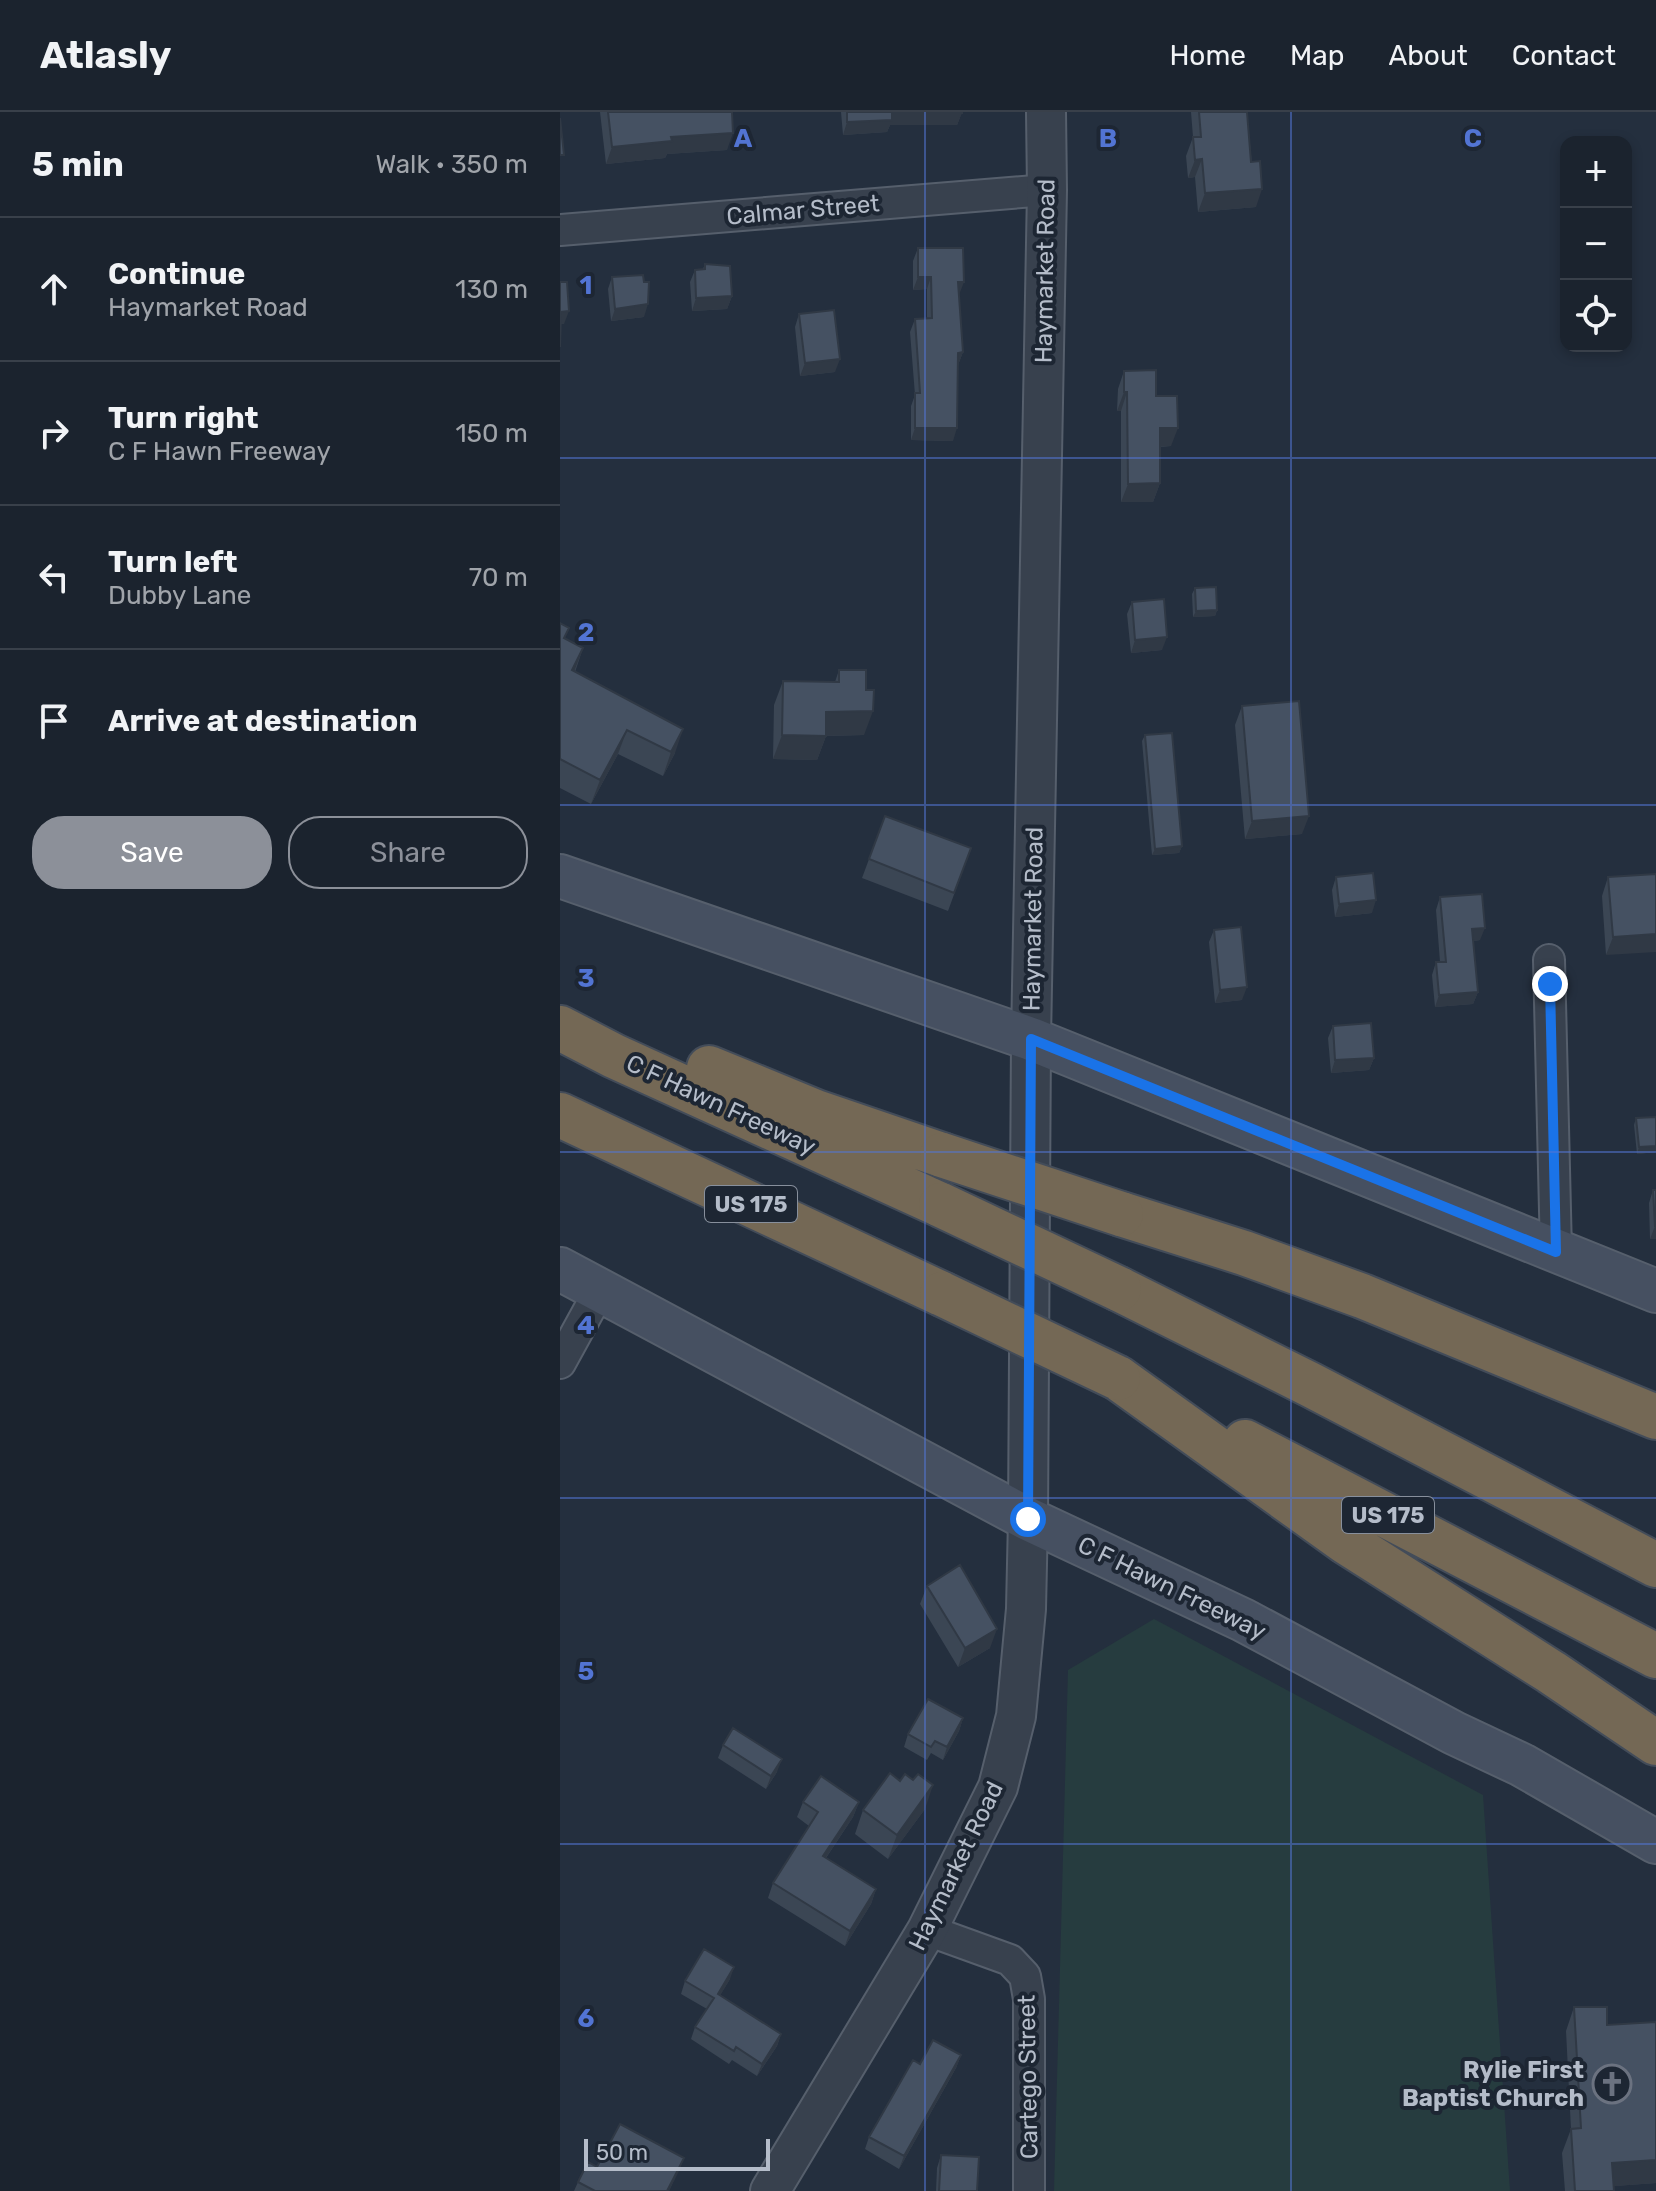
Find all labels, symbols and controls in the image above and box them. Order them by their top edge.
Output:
text: Atlasly [40,32,172,78]
text: Home [1169,39,1246,72]
text: Map [1290,39,1344,72]
text: About [1388,39,1468,72]
text: Contact [1512,39,1616,72]
text: A [734,123,753,154]
text: B [1099,123,1117,154]
text: C [1464,123,1482,154]
map controls [1560,136,1632,352]
button: + [1560,136,1632,208]
text: 5 min [32,144,124,185]
text: Walk · 350 m [376,149,528,180]
street label: Haymarket Road [1029,179,1061,363]
street label: Calmar Street [725,189,881,231]
button: − [1560,208,1632,280]
text: Continue [108,256,245,292]
icon: ahead [32,267,76,311]
text: 1 [580,270,592,301]
text: 130 m [455,274,528,305]
button: locate [1560,280,1632,352]
text: Haymarket Road [108,292,308,323]
text: Turn right [108,400,259,436]
icon: right [32,411,76,455]
text: 150 m [455,418,528,449]
text: C F Hawn Freeway [108,436,331,467]
text: Turn left [108,544,238,580]
icon: left [32,555,76,599]
text: 70 m [469,562,528,593]
text: Dubby Lane [108,580,251,611]
text: 2 [578,617,594,648]
icon: arrive [32,699,76,743]
text: Arrive at destination [108,703,418,739]
button: Save [32,816,272,889]
button: Share [288,816,528,889]
street label: Haymarket Road [1017,827,1049,1011]
text: 3 [577,963,595,994]
route end [1532,966,1568,1002]
street label: C F Hawn Freeway [622,1049,820,1161]
road number: US 175 [705,1186,797,1222]
text: 4 [577,1310,595,1341]
road number: US 175 [1342,1497,1434,1533]
route start [1010,1501,1046,1537]
street label: C F Hawn Freeway [1073,1530,1271,1646]
text: 5 [578,1656,594,1687]
street label: Haymarket Road [903,1777,1009,1955]
street label: Cartego Street [1013,1994,1043,2160]
text: 6 [578,2003,595,2034]
place label: Rylie First Baptist Church [1402,2056,1584,2112]
church icon: Rylie First Baptist Church [1591,2063,1633,2105]
scale bar [584,2135,770,2171]
text: 50 m [596,2139,648,2166]

